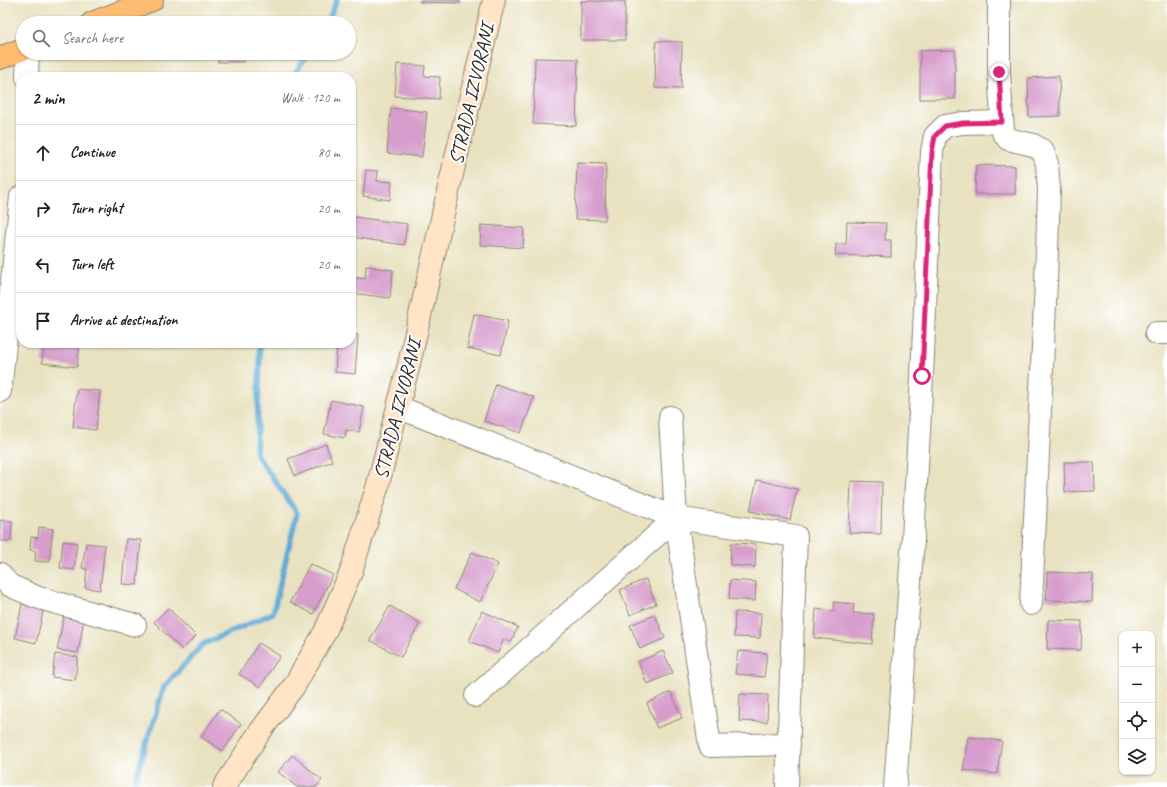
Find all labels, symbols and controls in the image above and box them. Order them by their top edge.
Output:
search box [16,16,356,60]
street label: STRADA IZVORANI [443,18,501,167]
icon: search [30,27,52,49]
text: Search here [62,29,123,48]
route end [990,63,1008,81]
text: 2 min [32,88,65,109]
text: Walk · 120 m [281,90,340,106]
icon: ahead [32,142,54,164]
text: Continue [70,143,115,162]
text: 80 m [318,145,340,161]
icon: right [32,198,54,220]
text: Turn right [70,199,123,218]
text: 20 m [318,201,340,217]
icon: left [32,254,54,276]
text: Turn left [70,255,113,274]
text: 20 m [318,257,340,273]
icon: arrive [32,310,54,332]
text: Arrive at destination [70,311,177,330]
street label: STRADA IZVORANI [368,333,428,482]
route start [913,367,931,385]
map controls [1119,631,1155,775]
button: + [1119,631,1155,667]
button: − [1119,667,1155,703]
button: locate [1119,703,1155,739]
button: layers [1119,739,1155,775]

